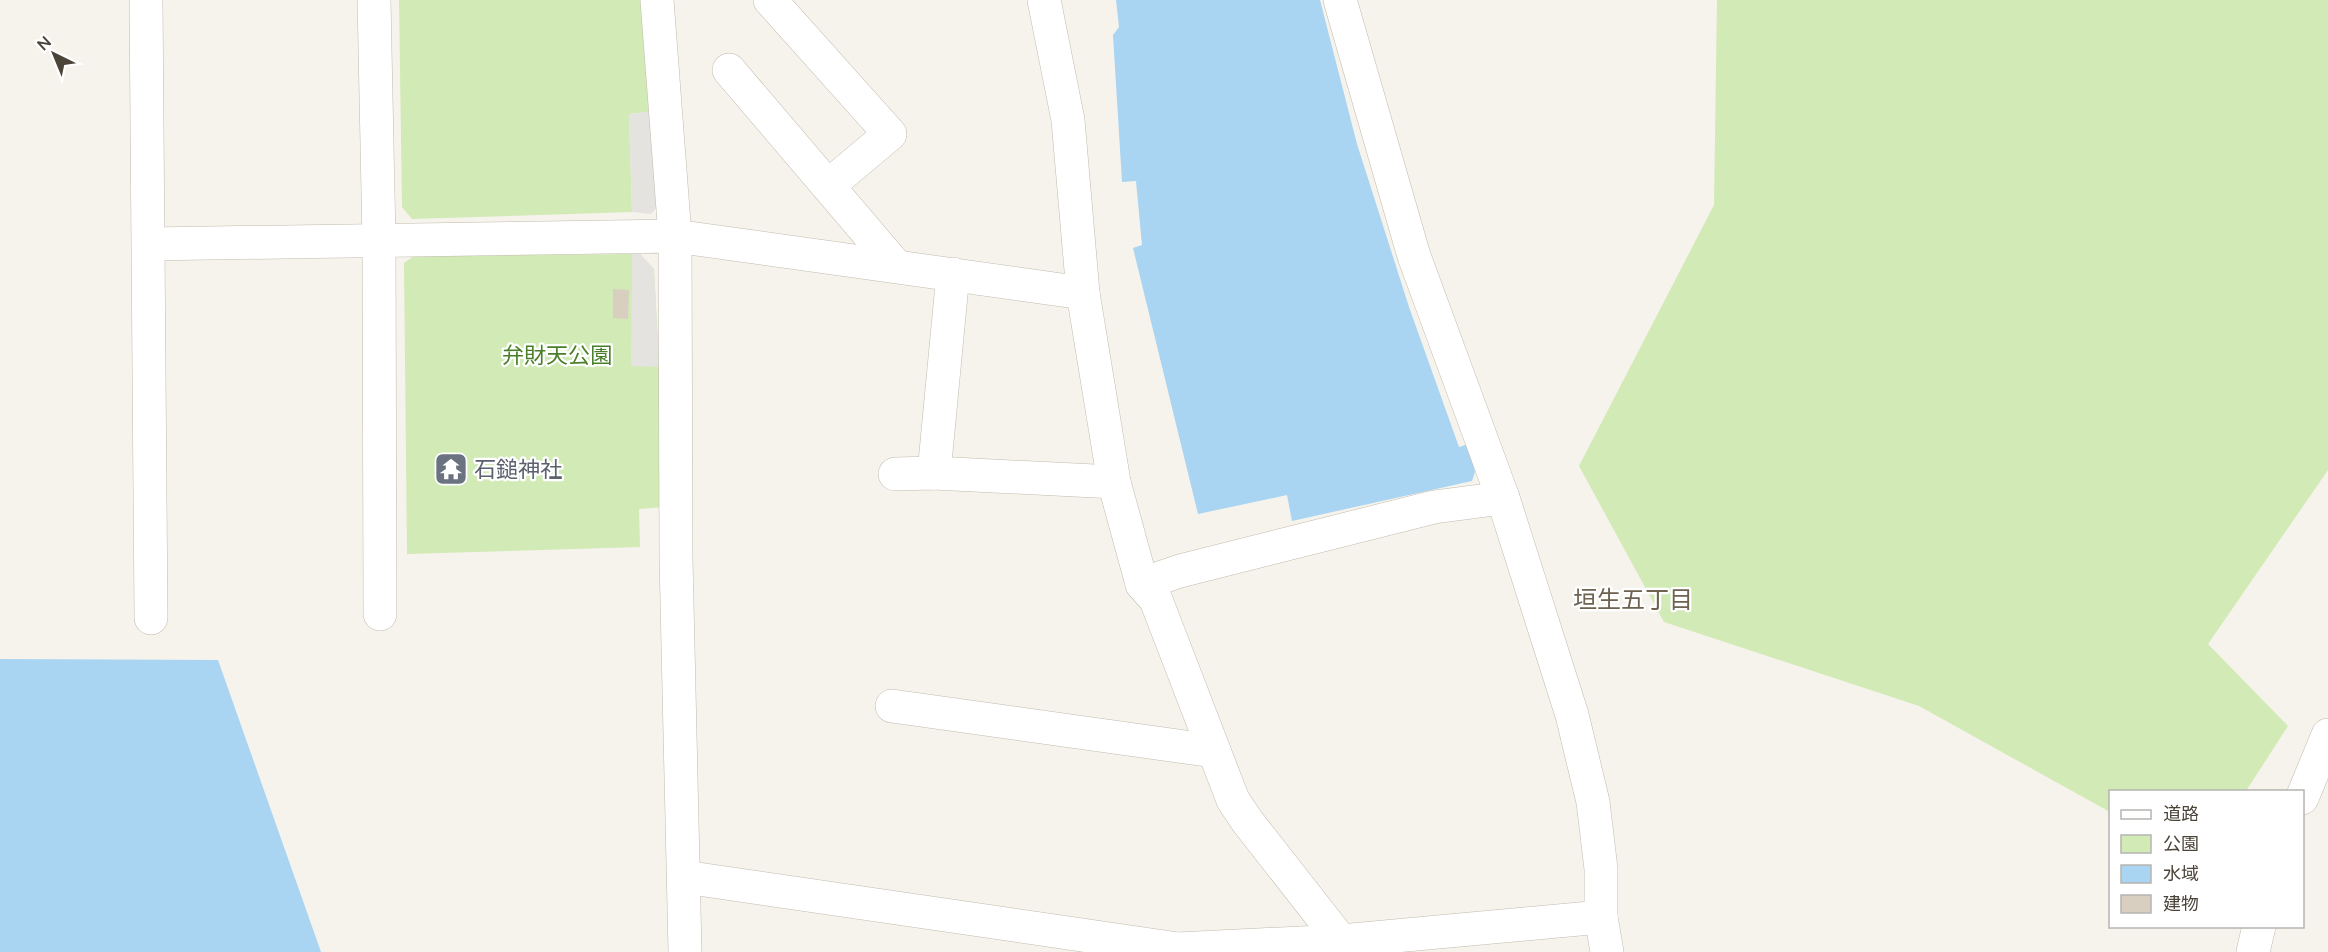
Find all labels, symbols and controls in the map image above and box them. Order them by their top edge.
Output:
north arrow [24,24,84,84]
text: N [33,32,55,54]
park label: 弁財天公園 [502,341,612,369]
temple icon: 石鎚神社 [433,451,469,487]
place label: 石鎚神社 [474,455,562,483]
district label: 垣生五丁目 [1573,584,1693,614]
legend [2109,790,2304,928]
text: 道路 [2163,802,2199,825]
text: 公園 [2163,832,2199,855]
text: 水域 [2163,862,2199,885]
text: 建物 [2163,892,2199,915]

